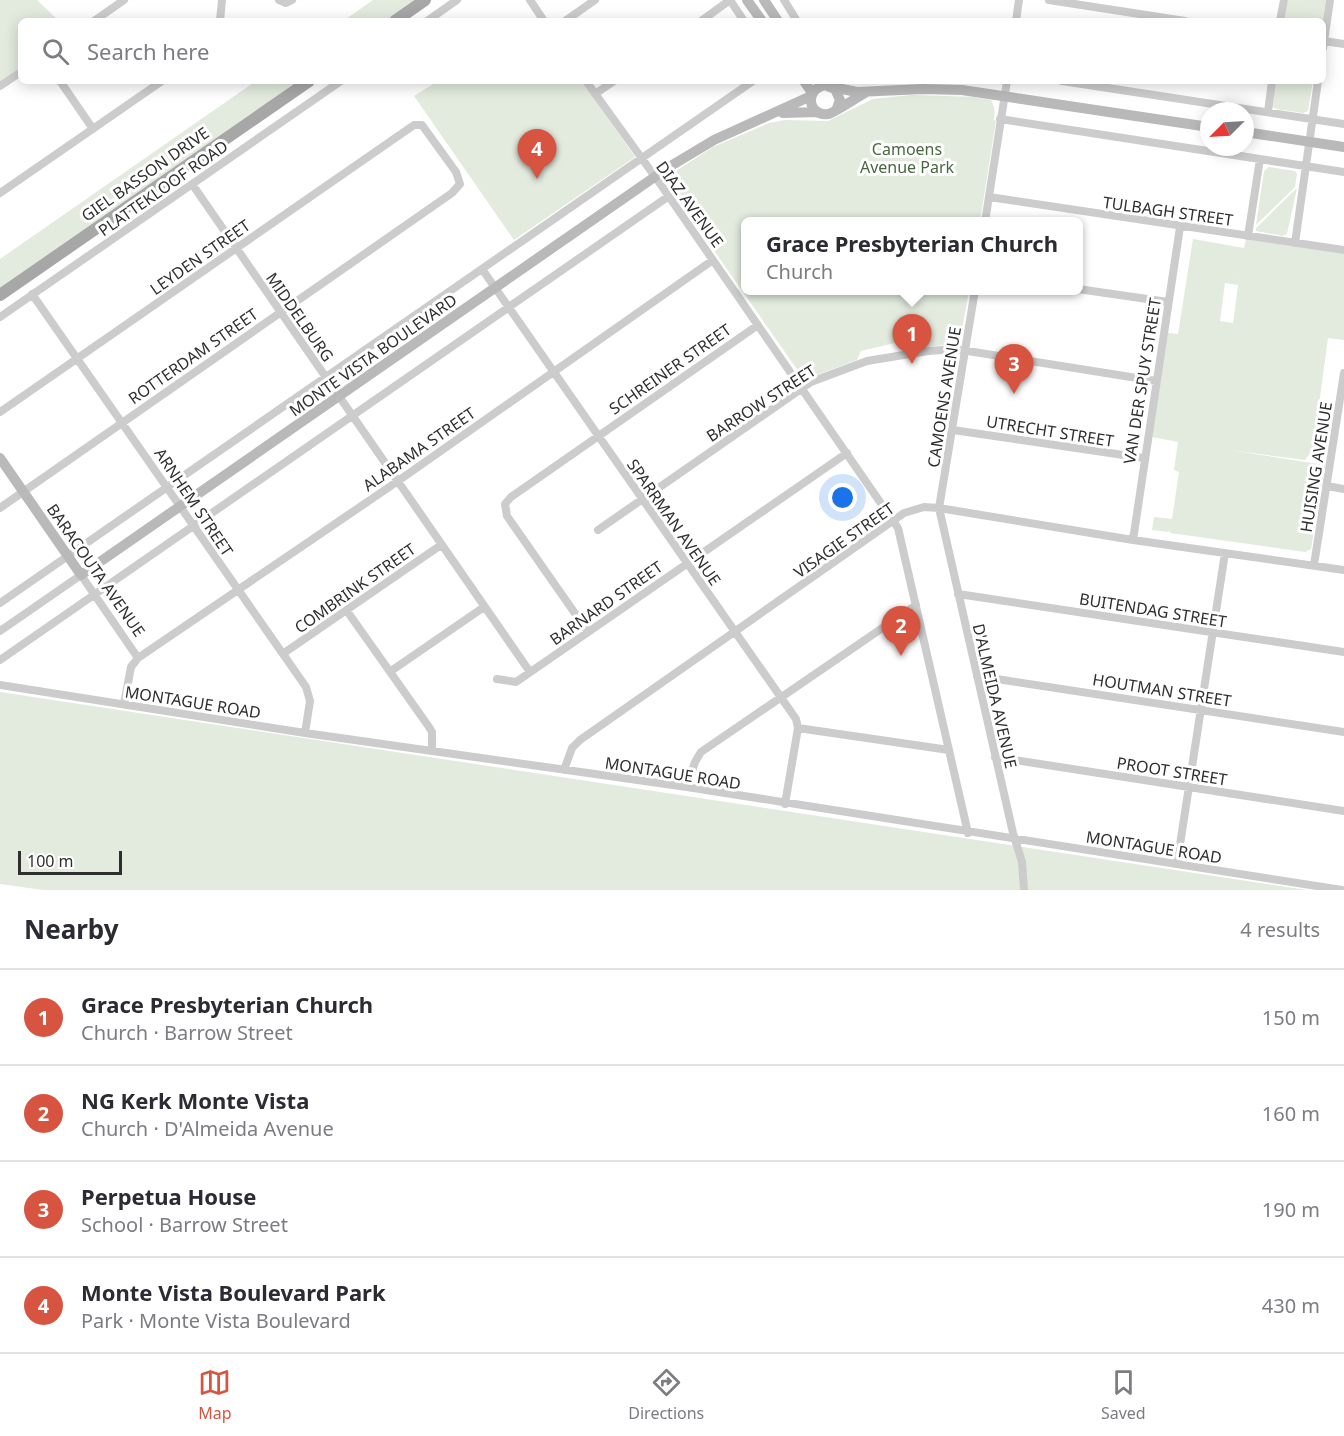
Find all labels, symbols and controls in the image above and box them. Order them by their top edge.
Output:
search box [18,18,1326,84]
icon: search [39,35,72,68]
text: Search here [87,36,209,66]
north arrow [1200,102,1254,156]
street label: GIEL BASSON DRIVE [77,122,213,226]
pin: 4 [518,130,556,179]
street label: PLATTEKLOOF ROAD [94,135,232,241]
park label: Camoens Avenue Park [860,138,955,178]
street label: DIAZ AVENUE [651,156,729,252]
street label: TULBAGH STREET [1101,191,1235,231]
street label: LEYDEN STREET [146,214,255,300]
popup [741,217,1083,295]
text: Grace Presbyterian Church [766,228,1058,258]
text: Church [766,258,833,285]
street label: MIDDELBURG [261,268,339,366]
street label: MONTE VISTA BOULEVARD [285,289,461,421]
street label: VAN DER SPUY STREET [1118,296,1166,466]
street label: ROTTERDAM STREET [124,303,262,409]
pin: 1 [892,314,932,364]
street label: SCHREINER STREET [605,318,736,419]
street label: CAMOENS AVENUE [922,325,966,469]
pin: 3 [994,344,1034,394]
street label: BARROW STREET [702,359,820,447]
street label: HUISING AVENUE [1295,400,1337,534]
street label: ALABAMA STREET [358,402,480,496]
street label: UTRECHT STREET [985,410,1115,452]
street label: ARNHEM STREET [150,444,238,560]
street label: SPARRMAN AVENUE [622,454,726,590]
your location [828,483,857,512]
street label: VISAGIE STREET [789,497,899,583]
street label: BARACOUTA AVENUE [42,499,150,641]
street label: COMBRINK STREET [290,538,420,638]
street label: BARNARD STREET [545,556,667,650]
street label: BUITENDAG STREET [1078,587,1228,633]
pin: 2 [882,606,920,656]
street label: D'ALMEIDA AVENUE [968,621,1022,771]
street label: HOUTMAN STREET [1091,668,1233,712]
street label: MONTAGUE ROAD [123,680,263,724]
street label: MONTAGUE ROAD [603,751,743,795]
street label: PROOT STREET [1115,751,1229,791]
street label: MONTAGUE ROAD [1084,825,1224,869]
scale bar [18,848,122,876]
text: 100 m [27,850,74,872]
text: Nearby [24,911,119,947]
text: 4 results [1240,916,1320,943]
text: Grace Presbyterian Church [81,989,373,1019]
text: 1 [38,1004,49,1031]
text: 150 m [1262,1004,1320,1031]
text: Church · Barrow Street [81,1019,293,1046]
text: NG Kerk Monte Vista [81,1085,309,1115]
text: 2 [38,1100,49,1127]
text: 160 m [1262,1100,1320,1127]
text: Church · D'Almeida Avenue [81,1115,334,1142]
text: Perpetua House [81,1181,256,1211]
text: 3 [38,1196,49,1223]
text: 190 m [1262,1196,1320,1223]
text: School · Barrow Street [81,1211,288,1238]
text: Monte Vista Boulevard Park [81,1277,386,1307]
text: 4 [38,1292,49,1319]
text: 430 m [1262,1292,1320,1319]
text: Park · Monte Vista Boulevard [81,1307,351,1334]
tab: Map [198,1366,232,1424]
tab: Directions [628,1366,704,1424]
tab: Saved [1101,1366,1146,1424]

